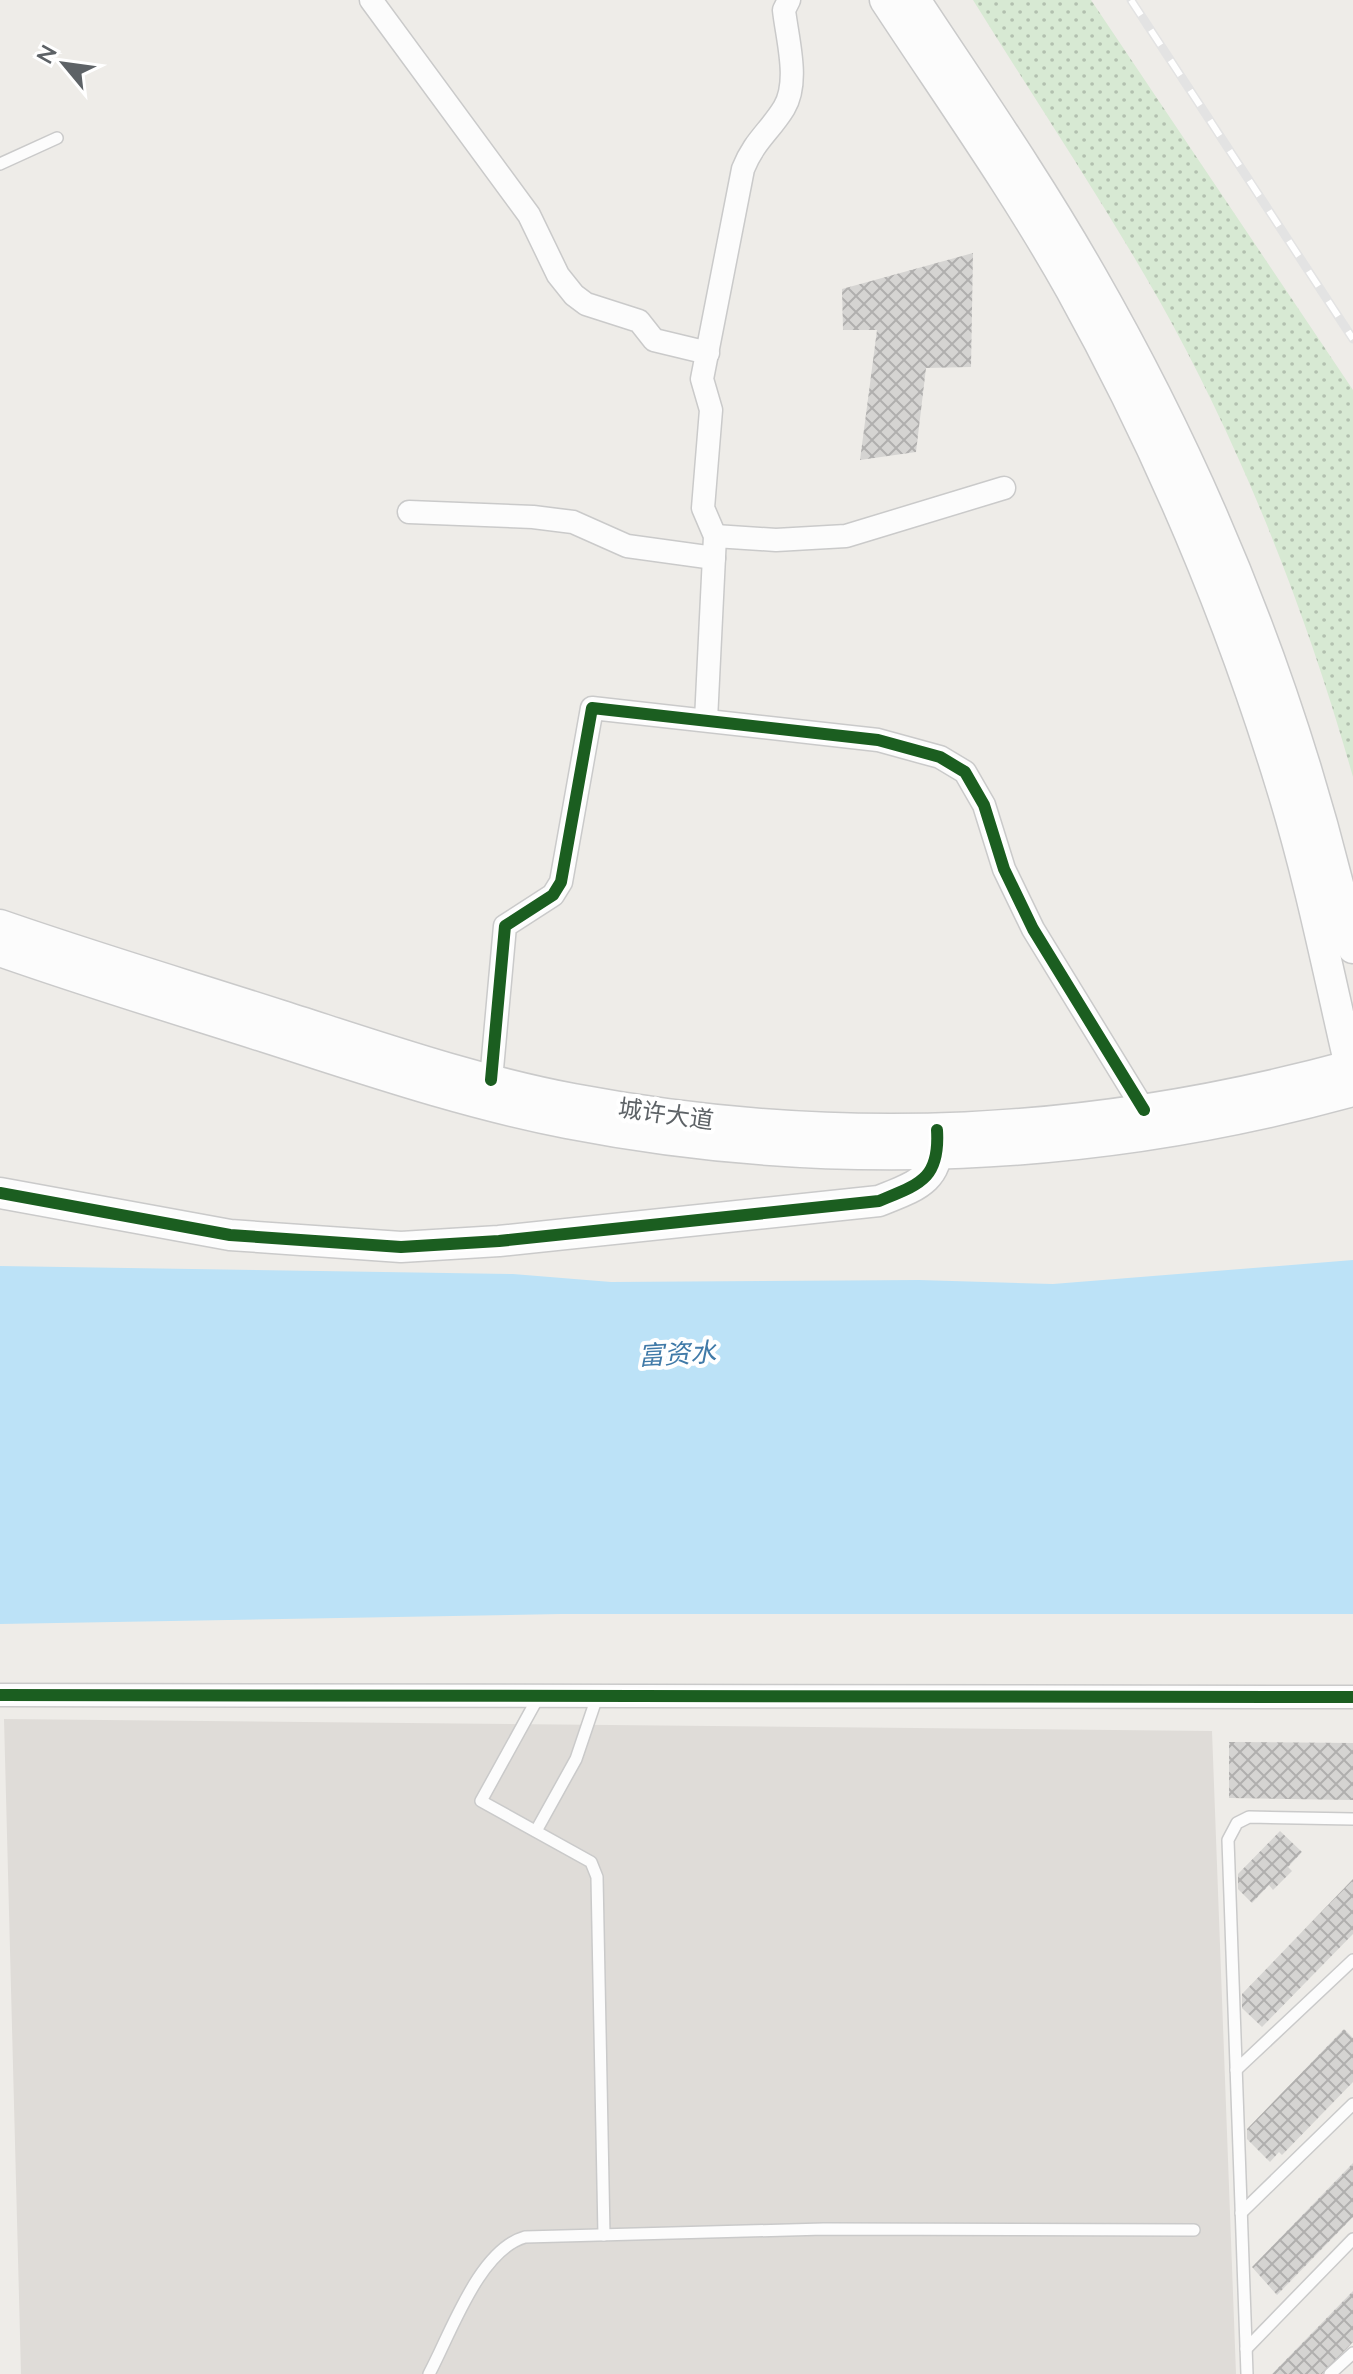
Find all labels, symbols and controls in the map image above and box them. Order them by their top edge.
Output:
north arrow [24,24,104,104]
text: N [30,40,62,68]
street label: 城许大道 [616,1092,716,1134]
water label: 富资水 [637,1335,718,1371]

